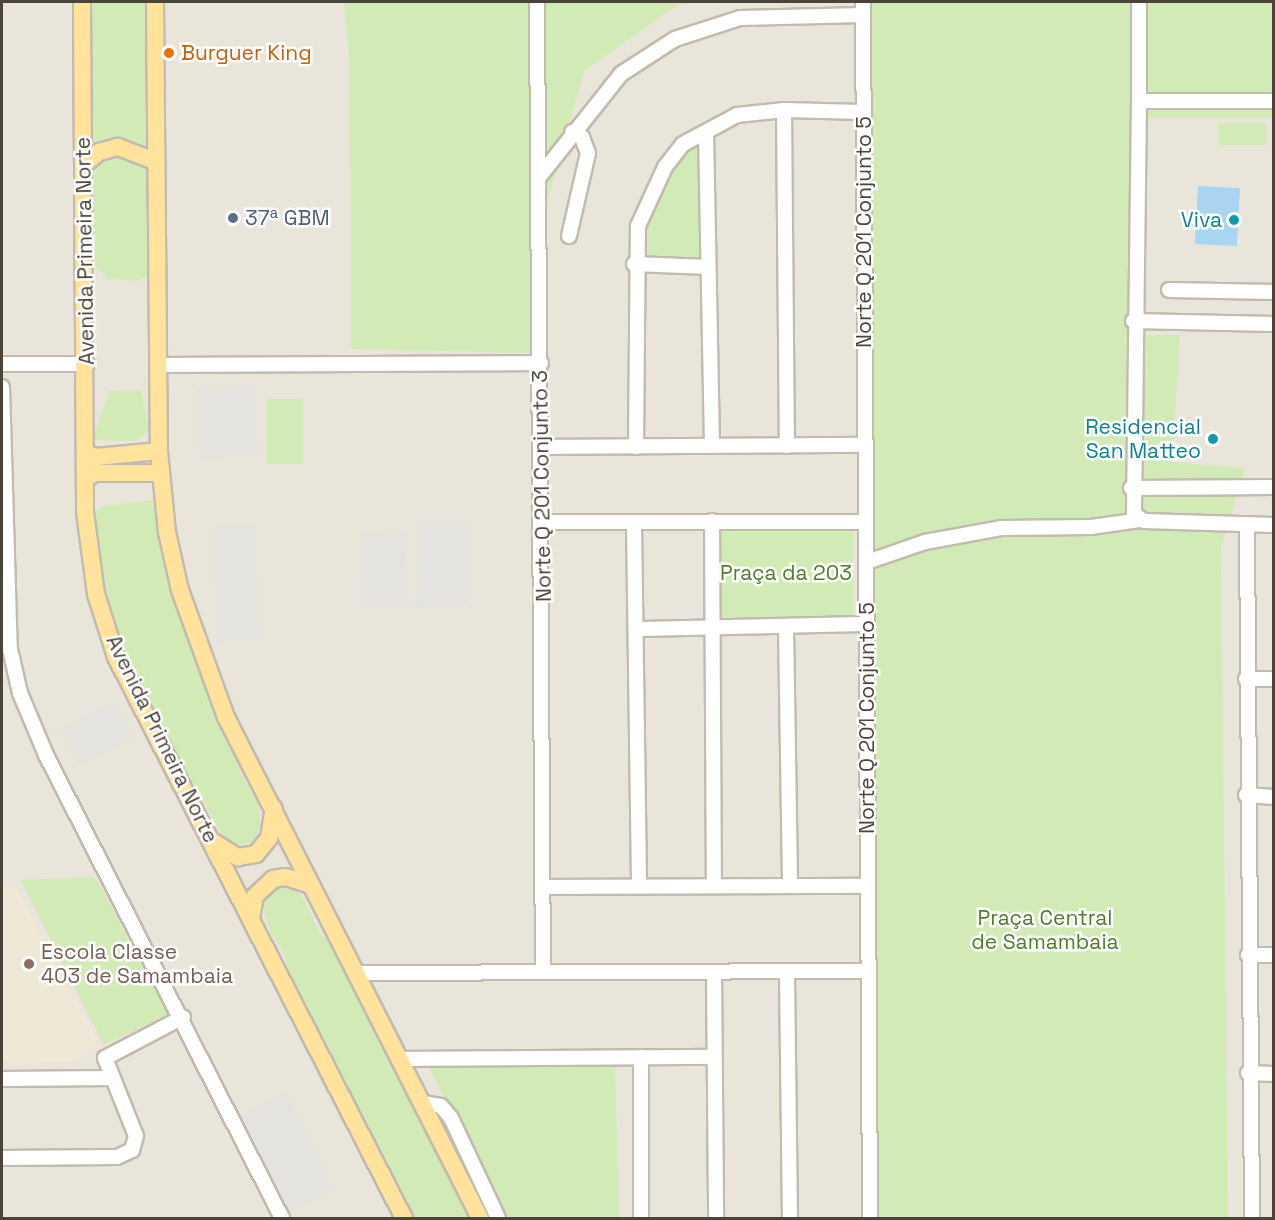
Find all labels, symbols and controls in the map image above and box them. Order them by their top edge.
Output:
place label: Burguer King [181,40,312,66]
marker: Burguer King [162,46,176,60]
street label: Norte Q 201 Conjunto 5 [851,116,877,348]
street label: Avenida Primeira Norte [70,137,100,365]
place label: 37ª GBM [245,205,330,231]
place label: Viva [1181,207,1222,233]
marker: 37ª GBM [226,211,240,225]
marker: Viva [1227,213,1241,227]
street label: Norte Q 201 Conjunto 3 [527,370,557,602]
place label: Residencial San Matteo [1085,414,1201,464]
marker: Residencial San Matteo [1206,432,1220,446]
park label: Praça da 203 [720,560,852,586]
street label: Norte Q 201 Conjunto 5 [854,602,880,834]
street label: Avenida Primeira Norte [101,631,223,847]
park label: Praça Central de Samambaia [971,905,1119,955]
place label: Escola Classe 403 de Samambaia [41,939,233,989]
marker: Escola Classe 403 de Samambaia [22,957,36,971]

